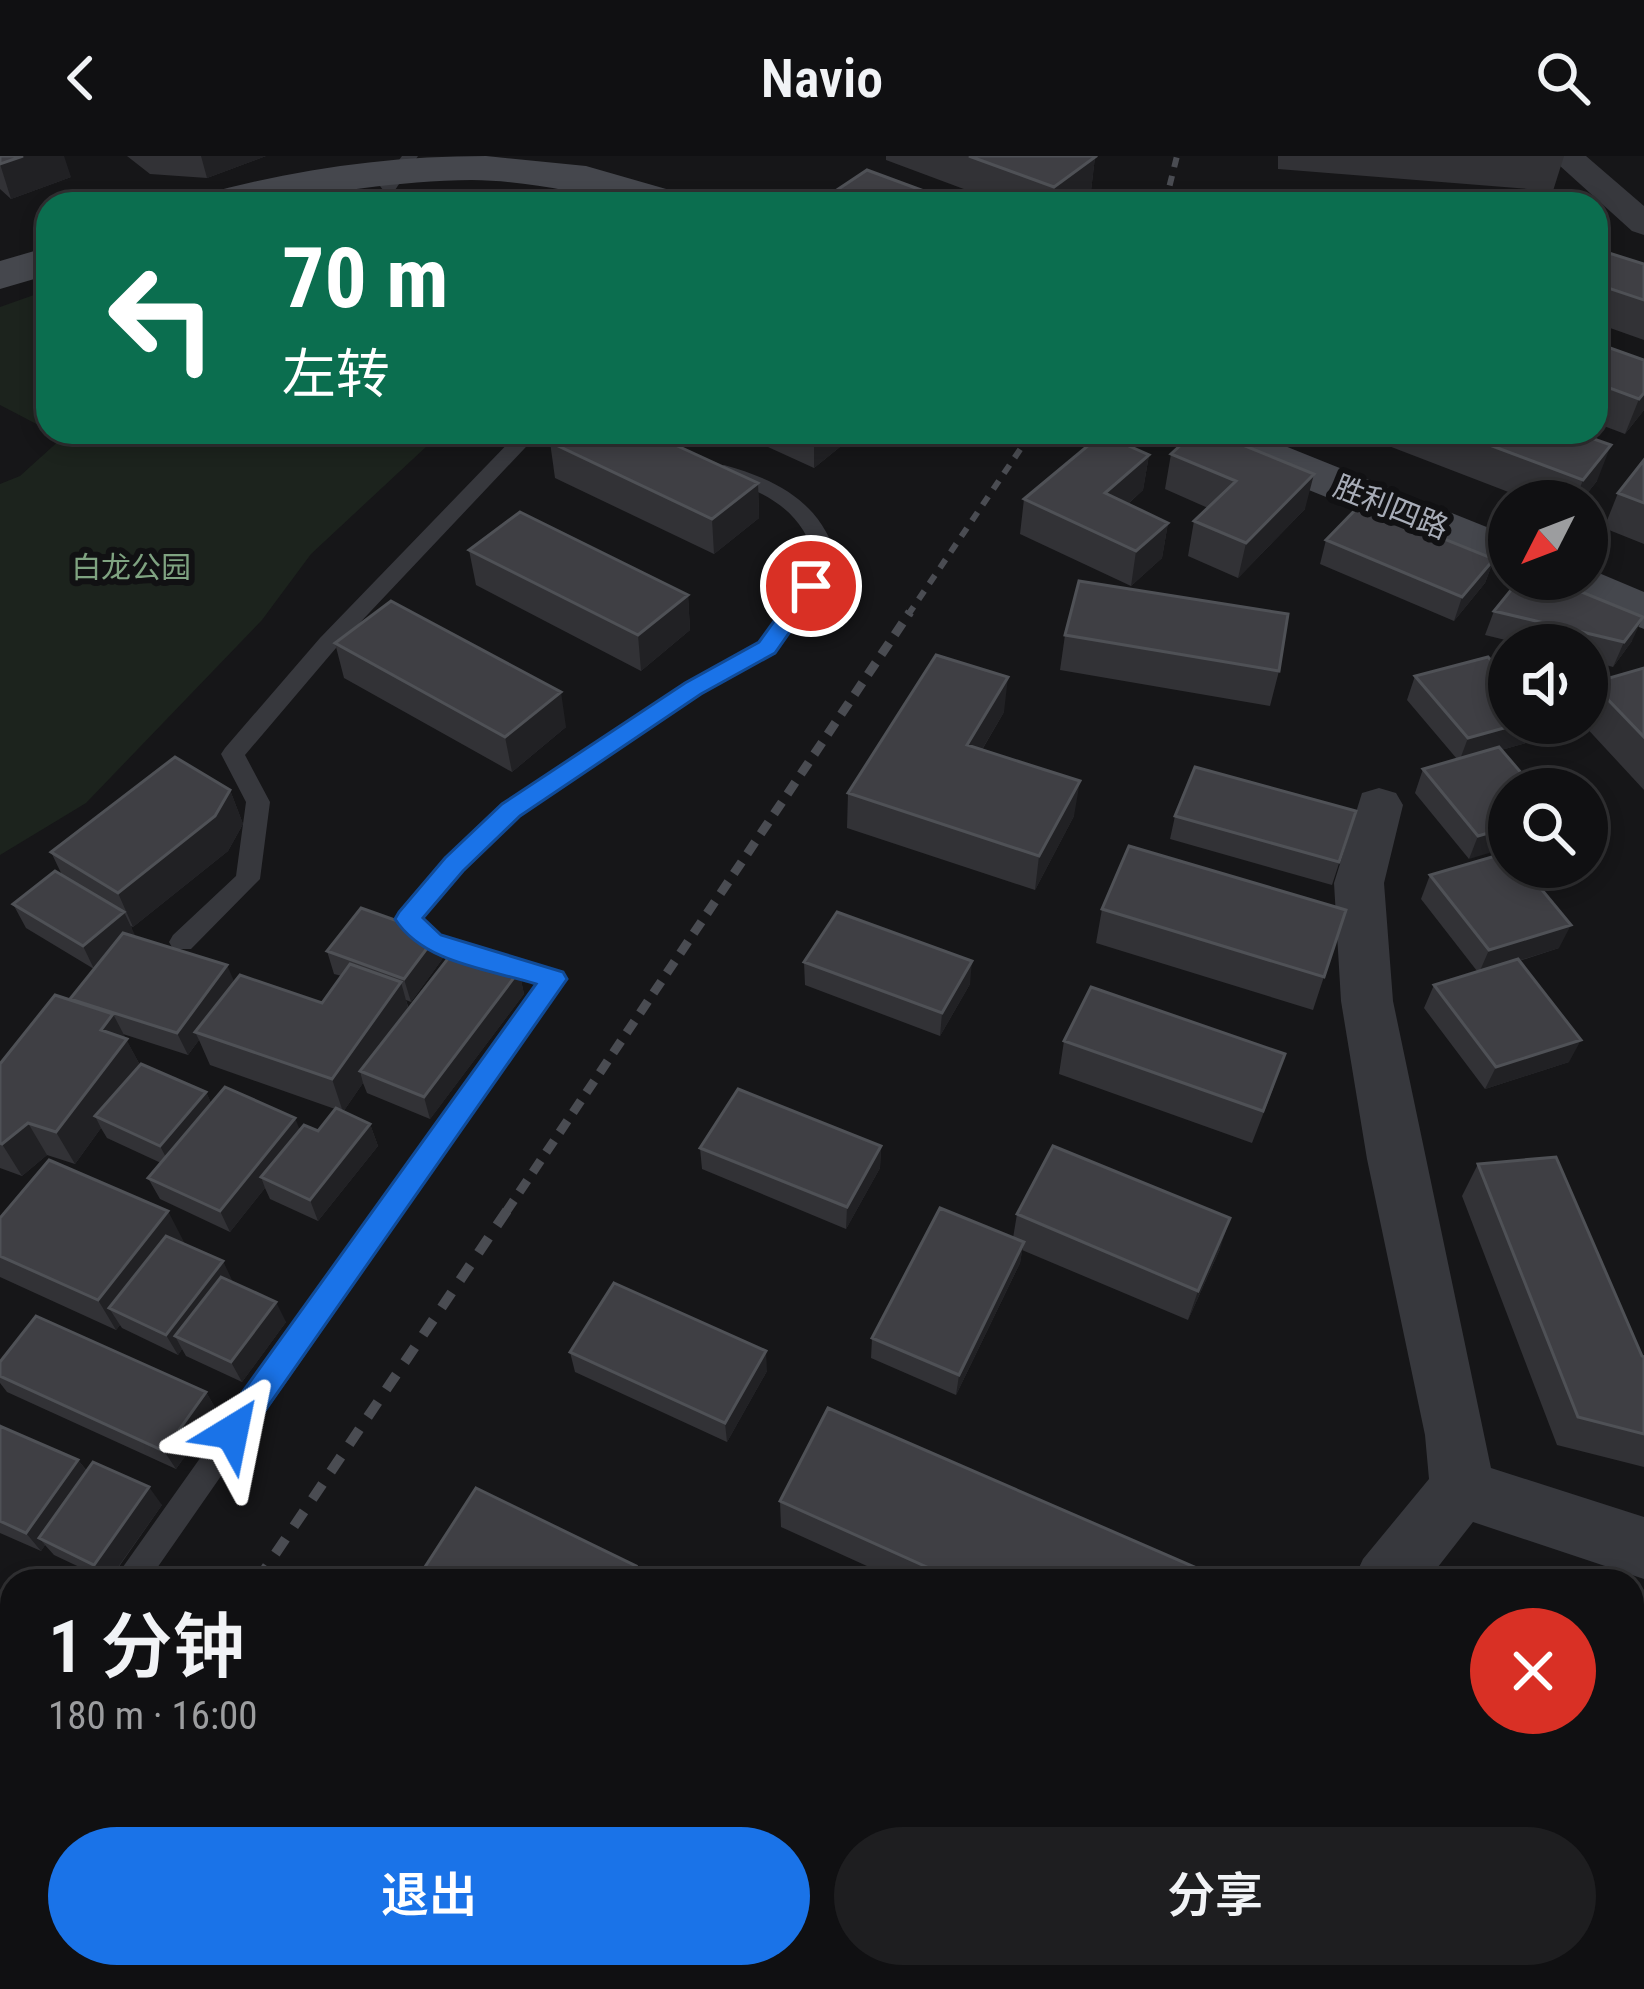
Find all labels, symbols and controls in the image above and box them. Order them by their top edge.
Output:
icon: back [48,45,114,111]
icon: search [1530,45,1596,111]
text: Navio [761,47,883,110]
text: 70 m [282,229,449,328]
icon: left [84,240,240,396]
text: 左转 [282,343,390,406]
street label: 胜利四路 [1329,468,1453,546]
north arrow [1488,480,1608,600]
map controls [1488,480,1608,888]
pin [760,535,862,637]
park label: 白龙公园 [71,550,191,585]
icon: arrive [778,553,844,619]
button: sound [1488,624,1608,744]
button: search [1488,768,1608,888]
position arrow [169,1369,295,1495]
text: 1 分钟 [48,1605,245,1690]
button: close [1470,1608,1596,1734]
text: 180 m · 16:00 [48,1693,258,1739]
button: 退出 [48,1827,810,1965]
button: 分享 [834,1827,1596,1965]

